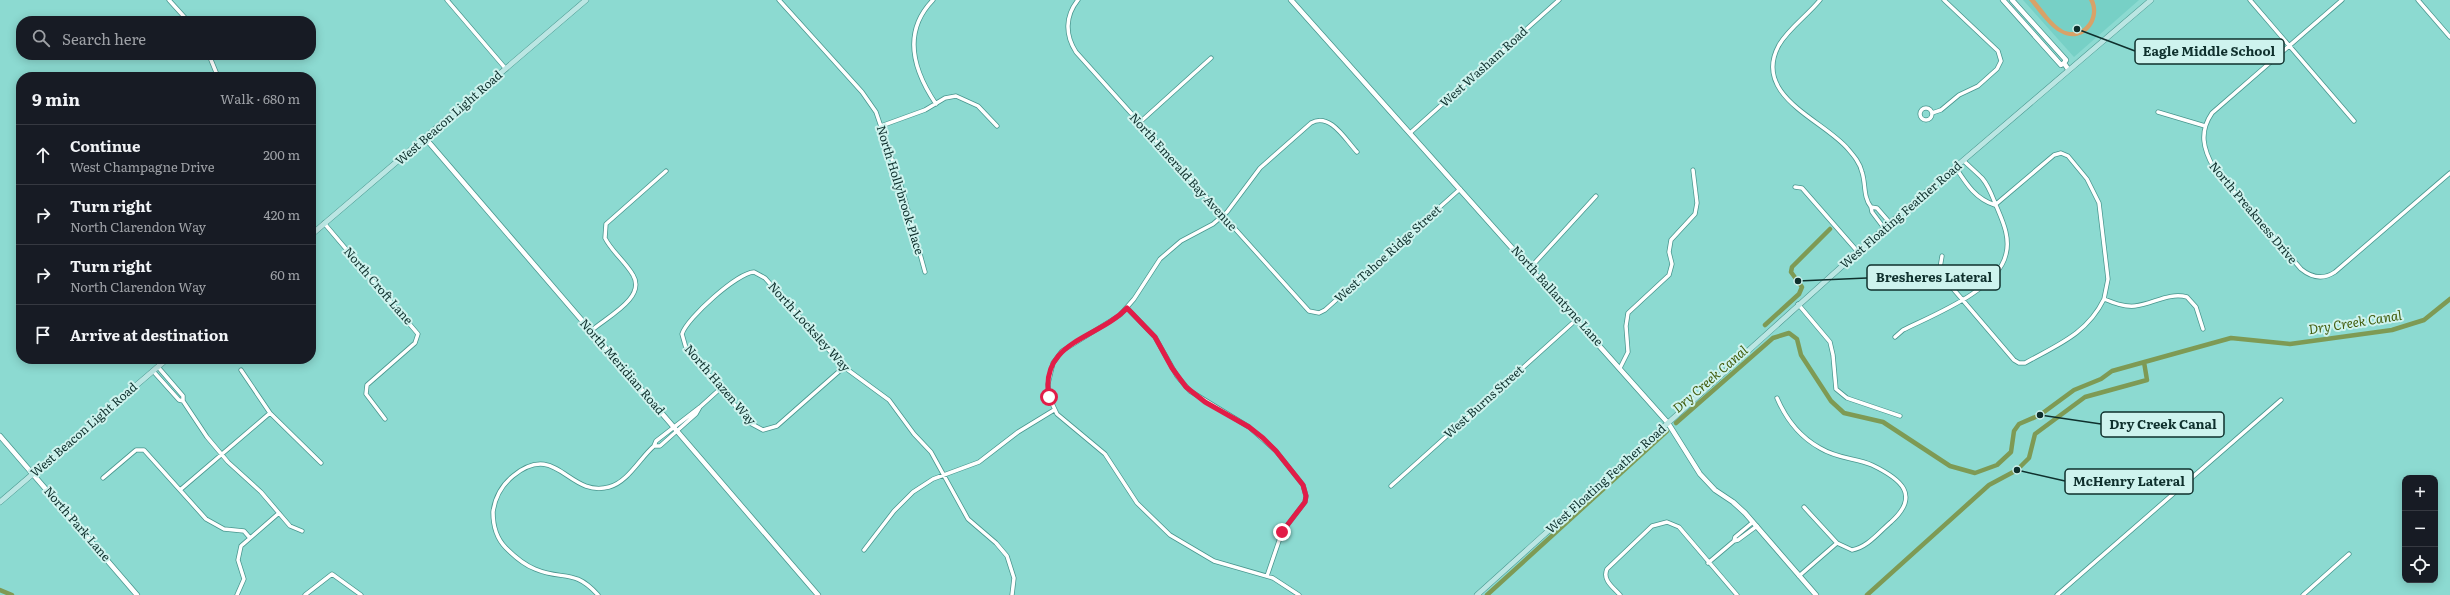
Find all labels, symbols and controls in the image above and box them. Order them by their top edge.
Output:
search box [16,16,316,60]
street label: West Washam Road [1435,21,1532,111]
icon: search [30,27,52,49]
text: Search here [62,27,146,50]
callout: Eagle Middle School [2135,39,2284,64]
text: Eagle Middle School [2143,41,2275,60]
street label: West Beacon Light Road [391,65,506,169]
text: 9 min [32,86,80,111]
text: Walk · 680 m [220,89,300,108]
street label: North Emerald Bay Avenue [1126,108,1242,234]
street label: North Hollybrook Place [873,123,929,257]
text: Continue [70,134,140,157]
icon: ahead [32,144,54,166]
text: 200 m [263,145,300,164]
street label: West Floating Feather Road [1836,156,1966,272]
text: West Champagne Drive [70,157,214,176]
street label: North Preakness Drive [2206,157,2302,267]
text: Turn right [70,194,152,217]
street label: West Tahoe Ridge Street [1330,200,1445,306]
icon: right [32,204,54,226]
text: 420 m [264,205,300,224]
text: North Clarendon Way [70,217,206,236]
street label: North Ballantyne Lane [1508,241,1608,350]
street label: North Croft Lane [340,243,418,328]
text: Turn right [70,254,152,277]
icon: right [32,264,54,286]
text: 60 m [270,265,300,284]
callout: Bresheres Lateral [1867,265,2000,290]
text: Bresheres Lateral [1876,267,1993,286]
text: North Clarendon Way [70,277,206,296]
street label: North Locksley Way [764,277,855,375]
water label: Dry Creek Canal [2307,305,2403,338]
street label: North Meridian Road [576,314,670,419]
text: Arrive at destination [70,323,229,346]
icon: arrive [32,324,54,346]
street label: North Hazen Way [681,340,761,429]
water label: Dry Creek Canal [1668,340,1752,417]
street label: West Burns Street [1439,360,1527,442]
street label: West Beacon Light Road [26,377,141,481]
route start [1040,388,1058,406]
callout: Dry Creek Canal [2101,412,2224,437]
text: Dry Creek Canal [2109,414,2217,433]
street label: West Floating Feather Road [1541,419,1670,537]
callout: McHenry Lateral [2065,469,2193,494]
text: McHenry Lateral [2073,471,2185,490]
map controls [2402,475,2438,583]
button: + [2402,475,2438,511]
street label: North Park Lane [40,482,115,565]
button: − [2402,511,2438,547]
route end [1273,523,1291,541]
button: locate [2402,547,2438,583]

